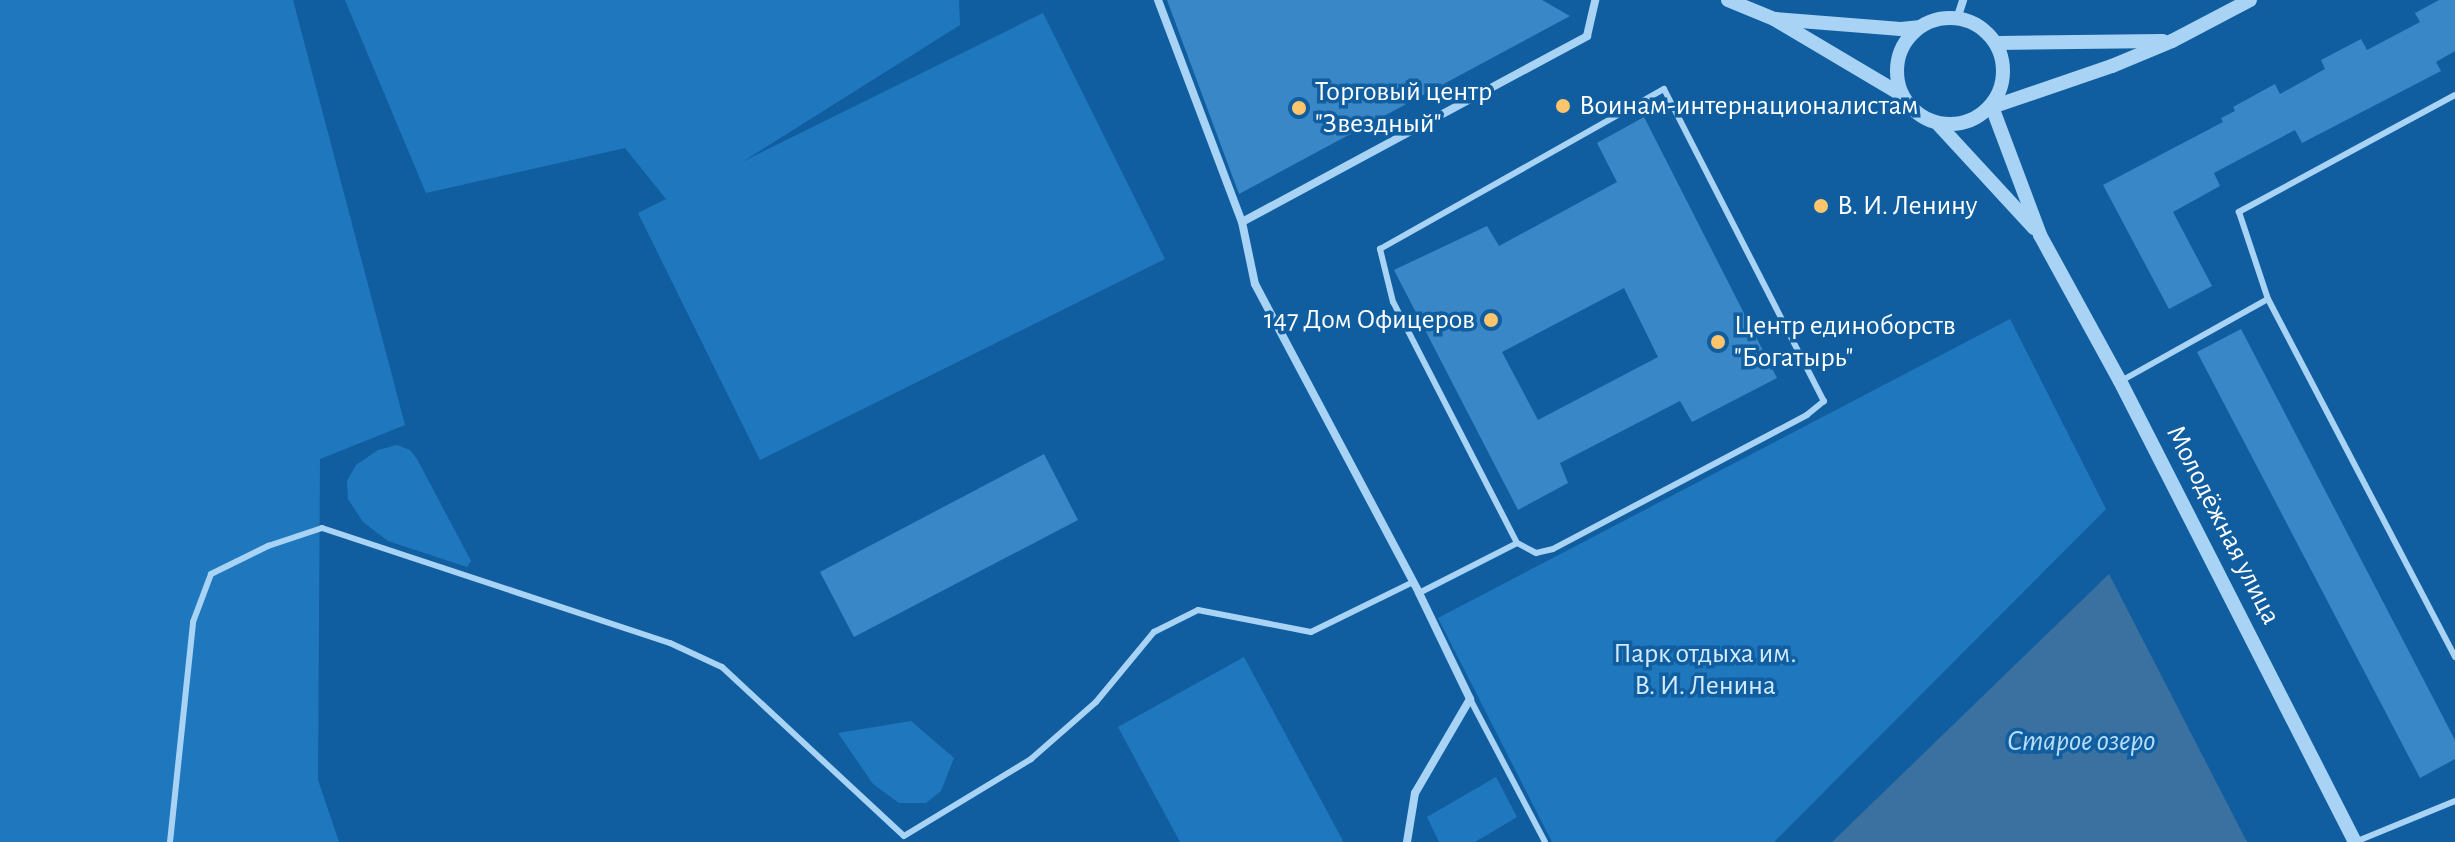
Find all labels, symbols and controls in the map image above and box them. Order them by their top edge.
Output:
place label: Торговый центр "Звездный" [1315,75,1492,141]
place label: Воинам-интернационалистам [1579,89,1918,123]
marker: Воинам-интернационалистам [1554,97,1572,115]
marker: Торговый центр "Звездный" [1290,99,1308,117]
place label: В. И. Ленину [1837,189,1978,223]
marker: В. И. Ленину [1812,197,1830,215]
place label: 147 Дом Офицеров [1264,303,1475,337]
place label: Центр единоборств "Богатырь" [1734,309,1956,375]
marker: 147 Дом Офицеров [1482,311,1500,329]
marker: Центр единоборств "Богатырь" [1709,333,1727,351]
street label: Молодёжная улица [2158,420,2288,630]
park label: Парк отдыха им. В. И. Ленина [1613,637,1797,703]
water label: Старое озеро [2007,723,2155,759]

